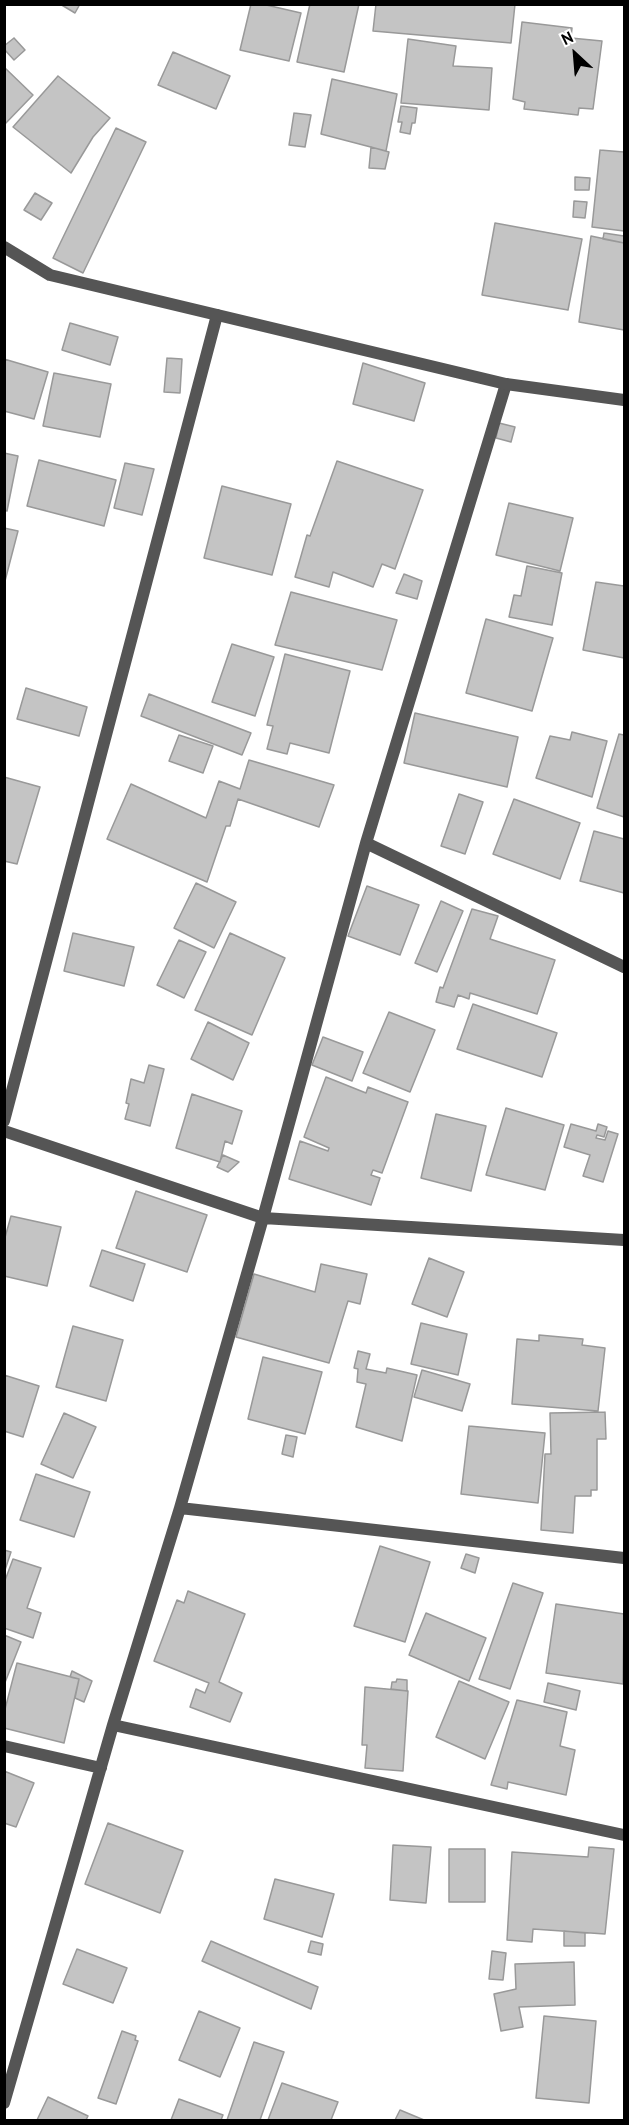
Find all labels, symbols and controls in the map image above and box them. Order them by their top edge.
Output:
north arrow [545,24,605,84]
text: N [558,27,576,49]

